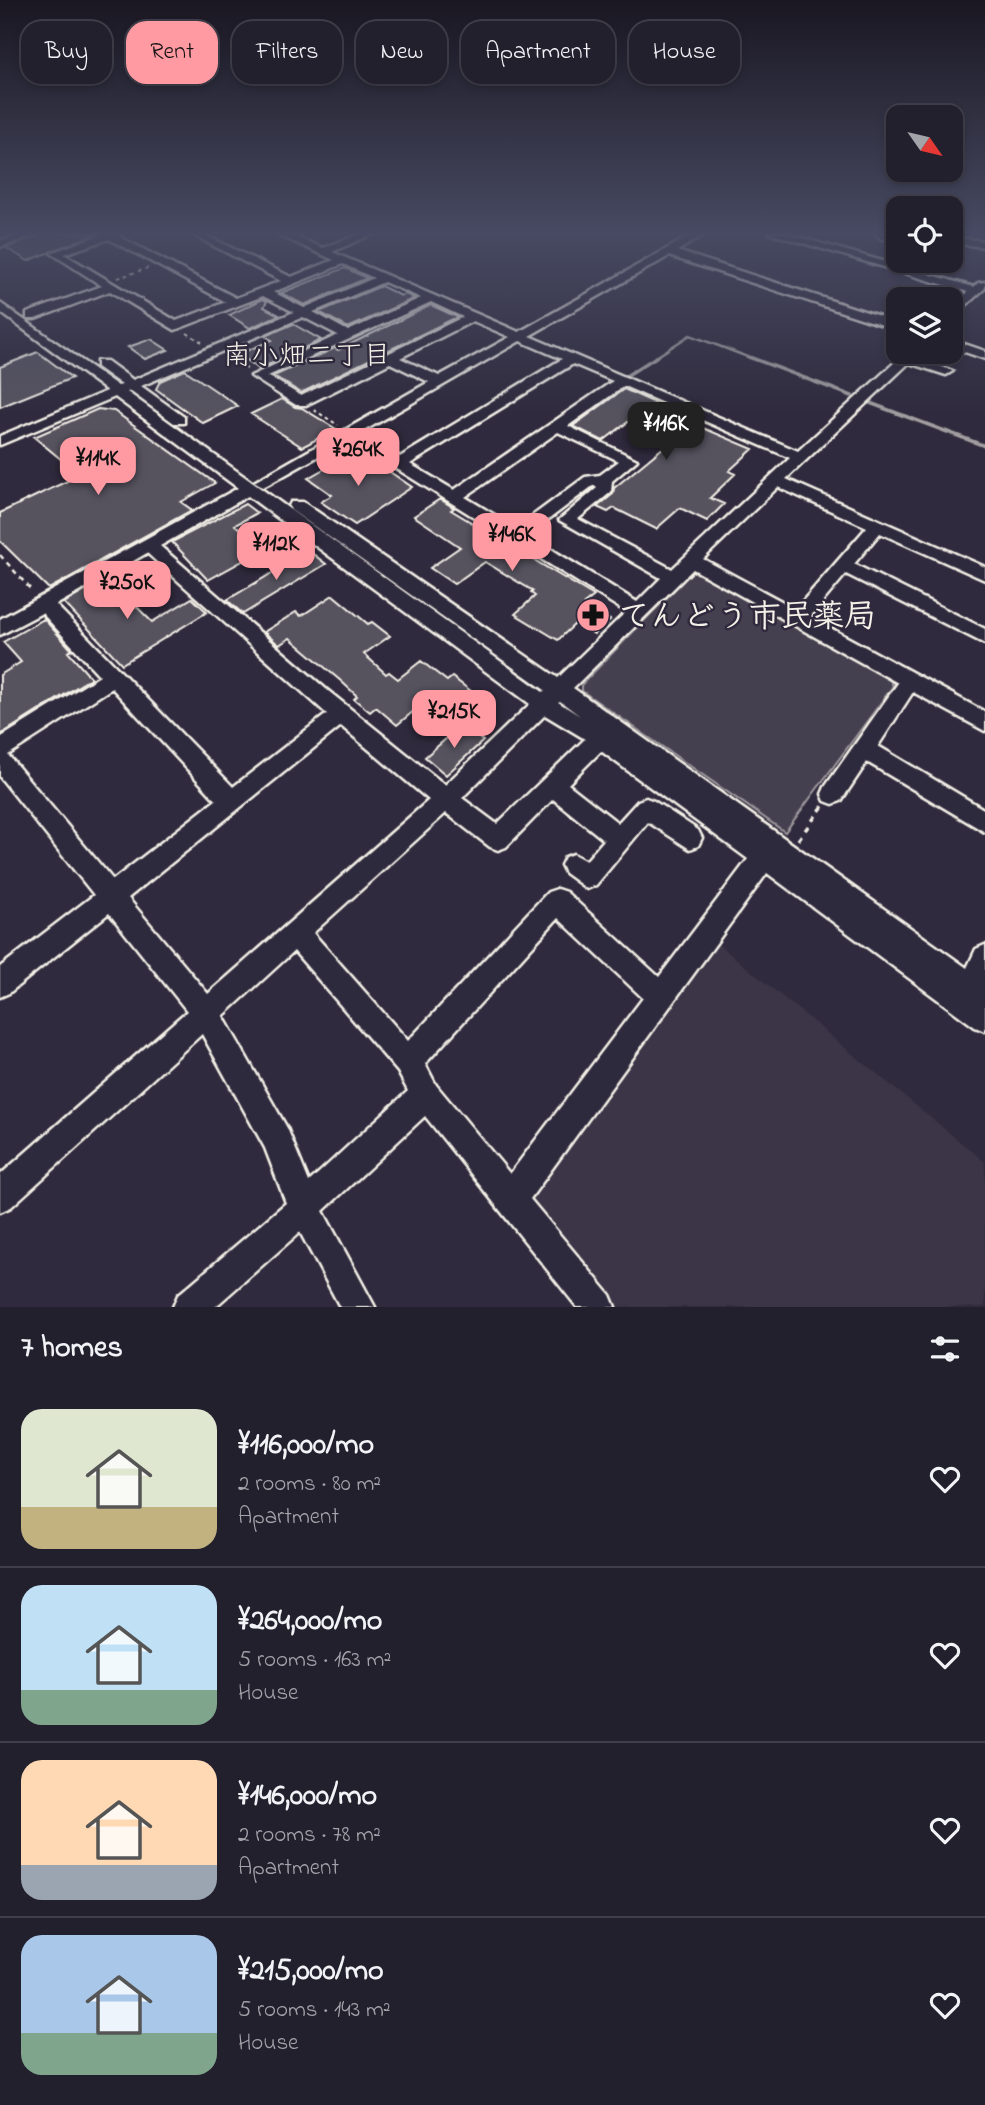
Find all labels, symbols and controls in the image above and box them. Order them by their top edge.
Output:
chip: Buy [21,21,112,84]
chip: Rent [126,21,218,84]
chip: Filters [232,21,342,84]
chip: New [356,21,447,84]
chip: Apartment [461,21,615,84]
chip: House [629,21,740,84]
north arrow [886,105,962,182]
map controls [886,105,963,364]
button: locate [886,196,963,273]
button: layers [886,287,963,364]
district label: 南小畑二丁目 [223,337,391,378]
pin: ¥116K [617,402,715,462]
text: ¥116K [644,408,688,441]
pin: ¥264K [309,428,407,488]
text: ¥264K [332,434,384,467]
pin: ¥114K [49,438,147,497]
text: ¥114K [76,443,120,476]
pin: ¥146K [463,514,561,573]
text: ¥146K [488,519,536,552]
pin: ¥112K [227,522,325,582]
text: ¥112K [253,528,299,561]
pin: ¥250K [78,562,176,621]
text: ¥250K [100,567,154,600]
place label: てんどう市民薬局 [618,595,877,642]
pharmacy icon: てんどう市民薬局 [574,596,612,634]
pin: ¥215K [405,690,503,750]
text: ¥215K [428,696,480,729]
text: 7 homes [21,1327,123,1371]
icon: filters [926,1330,964,1368]
text: ¥116,000/mo [238,1424,374,1468]
icon: home [77,1437,161,1521]
icon: heart [926,1460,964,1498]
text: 2 rooms · 80 m² [238,1468,381,1501]
text: Apartment [238,1501,339,1534]
text: ¥264,000/mo [238,1600,382,1644]
icon: home [77,1613,161,1697]
icon: heart [926,1636,964,1674]
text: 5 rooms · 163 m² [238,1644,391,1677]
text: House [238,1677,298,1710]
text: ¥146,000/mo [238,1775,377,1819]
icon: home [77,1788,161,1872]
icon: heart [926,1811,964,1849]
text: 2 rooms · 78 m² [238,1819,381,1852]
text: Apartment [238,1852,339,1885]
text: ¥215,000/mo [238,1950,384,1994]
icon: home [77,1963,161,2047]
icon: heart [926,1986,964,2024]
text: 5 rooms · 143 m² [238,1994,391,2027]
text: House [238,2027,298,2060]

